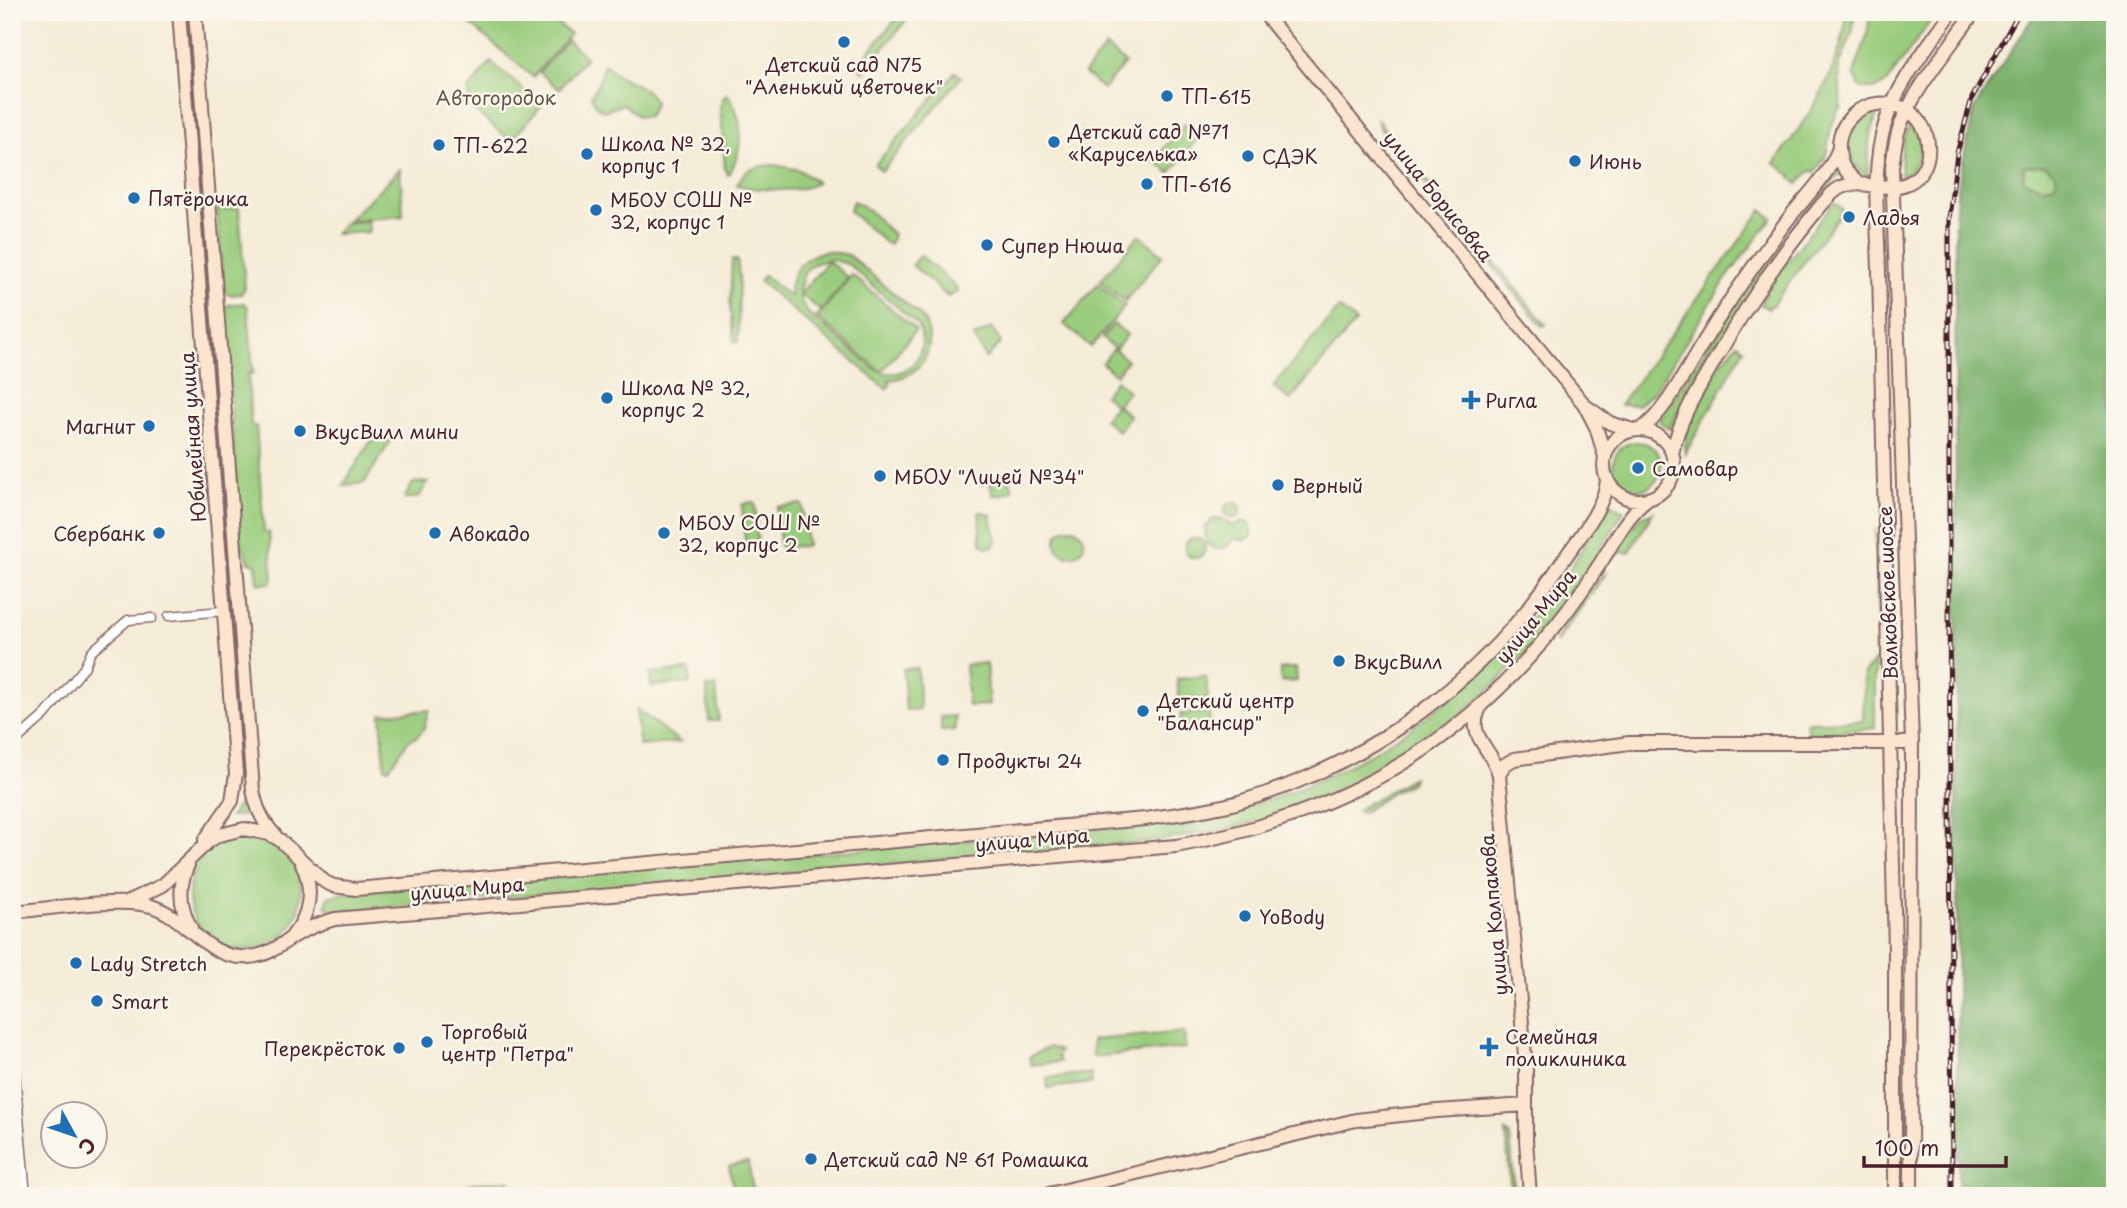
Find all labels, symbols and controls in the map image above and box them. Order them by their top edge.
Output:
marker: Детский сад N75 "Аленький цветочек" [836,34,852,50]
place label: Детский сад N75 "Аленький цветочек" [745,50,943,100]
place label: ТП-615 [1181,82,1252,110]
park label: Автогородок [436,83,557,111]
marker: ТП-615 [1159,88,1175,104]
place label: Детский сад №71 «Каруселька» [1067,117,1229,167]
street label: улица Борисовка [1377,125,1501,268]
place label: Школа № 32, корпус 1 [601,129,731,179]
place label: ТП-622 [453,131,528,159]
marker: Детский сад №71 «Каруселька» [1046,134,1062,150]
marker: ТП-622 [431,137,447,153]
place label: СДЭК [1262,142,1318,170]
marker: Школа № 32, корпус 1 [579,146,595,162]
place label: Июнь [1589,147,1642,175]
marker: СДЭК [1240,148,1256,164]
marker: Июнь [1567,153,1583,169]
place label: ТП-616 [1161,170,1232,198]
marker: ТП-616 [1139,176,1155,192]
place label: Пятёрочка [148,184,249,212]
place label: МБОУ СОШ № 32, корпус 1 [610,185,752,235]
marker: Пятёрочка [126,190,142,206]
marker: МБОУ СОШ № 32, корпус 1 [588,202,604,218]
place label: Ладья [1863,203,1920,231]
marker: Ладья [1841,209,1857,225]
place label: Супер Нюша [1001,231,1124,259]
marker: Супер Нюша [979,237,995,253]
street label: Юбилейная улица [172,351,212,523]
place label: Школа № 32, корпус 2 [621,373,751,423]
place label: Ригла [1485,386,1537,414]
marker: Школа № 32, корпус 2 [599,390,615,406]
marker: Ригла [1463,392,1479,408]
place label: Магнит [65,412,136,440]
place label: ВкусВилл мини [314,417,459,445]
marker: Магнит [141,418,157,434]
marker: ВкусВилл мини [292,423,308,439]
place label: Самовар [1652,454,1739,482]
marker: Самовар [1630,460,1646,476]
place label: МБОУ "Лицей №34" [894,462,1085,490]
marker: МБОУ "Лицей №34" [872,468,888,484]
place label: Верный [1292,471,1363,499]
marker: Верный [1270,477,1286,493]
street label: Волковское шоссе [1870,506,1904,680]
place label: МБОУ СОШ № 32, корпус 2 [678,508,820,558]
place label: Сбербанк [53,519,146,547]
place label: Авокадо [449,519,530,547]
marker: Сбербанк [151,525,167,541]
marker: Авокадо [427,525,443,541]
marker: МБОУ СОШ № 32, корпус 2 [656,525,672,541]
street label: улица Мира [1488,563,1582,669]
place label: ВкусВилл [1353,647,1442,675]
marker: ВкусВилл [1331,653,1347,669]
place label: Детский центр "Балансир" [1156,686,1294,736]
marker: Детский центр "Балансир" [1135,703,1151,719]
place label: Продукты 24 [957,746,1082,774]
marker: Продукты 24 [935,752,951,768]
street label: улица Мира [974,820,1090,858]
street label: улица Колпакова [1472,833,1514,997]
street label: улица Мира [409,869,525,907]
place label: YoBody [1259,902,1325,930]
marker: YoBody [1237,908,1253,924]
place label: Lady Stretch [90,949,207,977]
marker: Lady Stretch [68,955,84,971]
place label: Smart [111,987,169,1015]
marker: Smart [89,993,105,1009]
place label: Торговый центр "Петра" [441,1017,574,1067]
place label: Семейная поликлиника [1505,1022,1626,1072]
place label: Перекрёсток [264,1034,386,1062]
marker: Торговый центр "Петра" [419,1034,435,1050]
marker: Семейная поликлиника [1479,1037,1499,1057]
marker: Перекрёсток [391,1040,407,1056]
north arrow [38,1100,108,1170]
scale bar [1864,1124,2006,1168]
text: 100 m [1875,1131,1939,1163]
text: С [72,1132,103,1161]
place label: Детский сад № 61 Ромашка [824,1145,1089,1173]
marker: Детский сад № 61 Ромашка [803,1151,819,1167]

